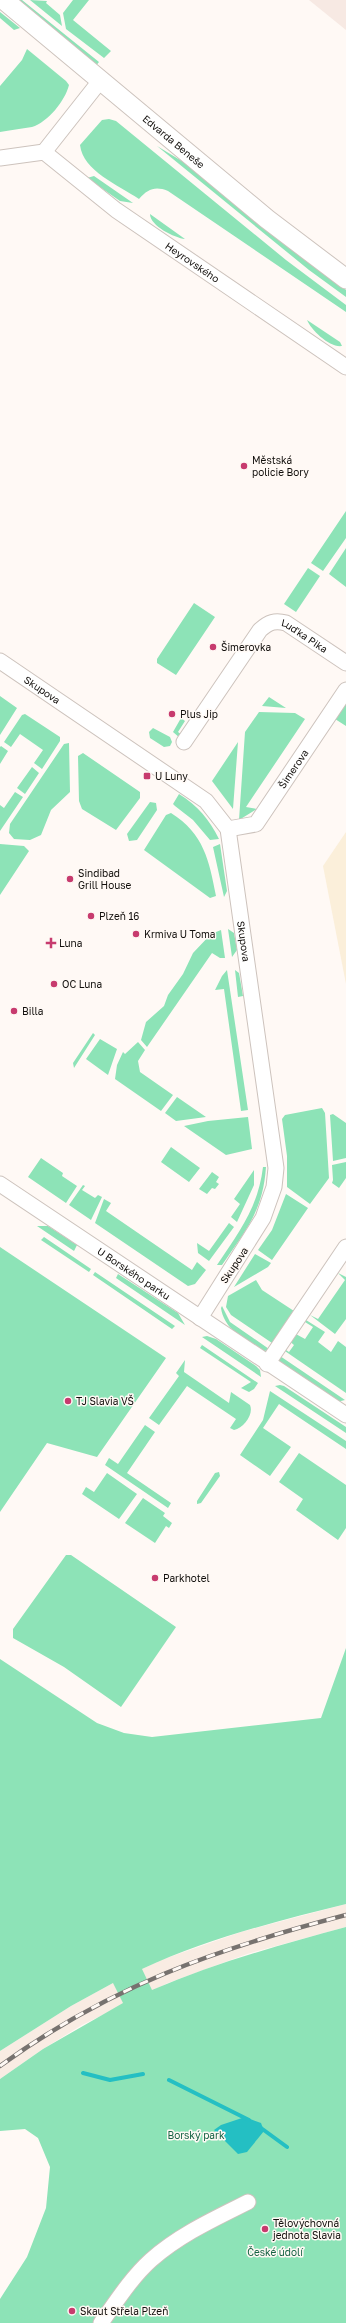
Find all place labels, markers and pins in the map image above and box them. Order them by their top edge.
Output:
place label: Městská policie Bory [252,454,309,478]
marker: Městská policie Bory [239,461,249,471]
place label: Šimerovka [221,640,271,653]
marker: Šimerovka [208,642,218,652]
place label: Plus Jip [180,708,218,720]
marker: Plus Jip [167,709,177,719]
place label: U Luny [155,770,188,782]
marker: U Luny [142,771,152,781]
place label: Sindibad Grill House [78,867,131,891]
marker: Sindibad Grill House [65,874,75,884]
place label: Plzeň 16 [99,910,139,922]
marker: Plzeň 16 [86,911,96,921]
place label: Krmiva U Toma [144,928,215,940]
marker: Krmiva U Toma [131,929,141,939]
place label: Luna [59,937,82,949]
marker: Luna [46,938,56,948]
place label: OC Luna [62,978,102,990]
marker: OC Luna [49,979,59,989]
place label: Billa [22,1005,43,1017]
marker: Billa [9,1006,19,1016]
place label: TJ Slavia VŠ [76,1394,134,1407]
marker: TJ Slavia VŠ [63,1396,73,1406]
place label: Parkhotel [163,1572,210,1584]
marker: Parkhotel [150,1573,160,1583]
place label: Tělovýchovná jednota Slavia [272,2217,341,2241]
marker: Tělovýchovná jednota Slavia [260,2224,270,2234]
place label: Skaut Střela Plzeň [80,2305,168,2317]
marker: Skaut Střela Plzeň [67,2306,77,2316]

